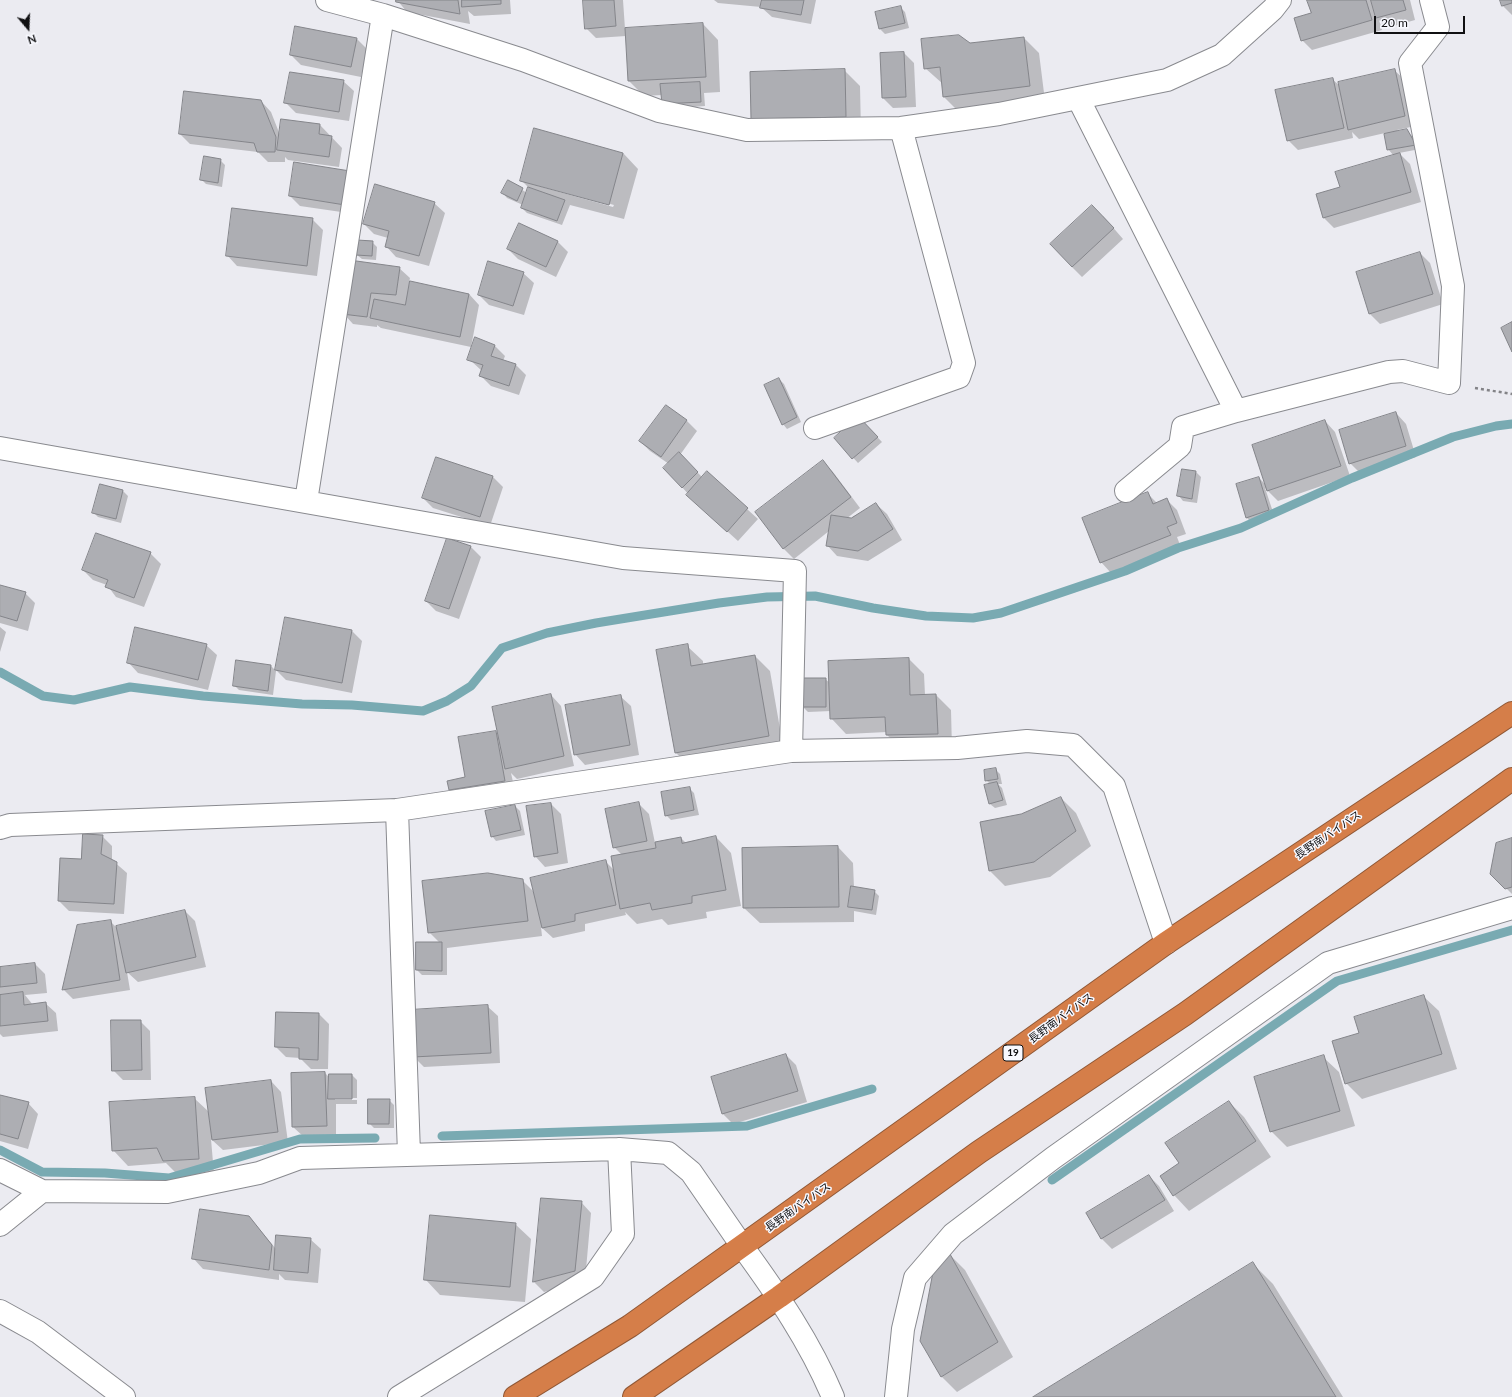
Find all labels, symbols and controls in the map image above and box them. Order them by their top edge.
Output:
north arrow [8,8,48,48]
scale bar [1376,8,1467,34]
text: 20 m [1381,15,1408,30]
text: N [26,32,38,47]
street label: 長野南バイパス [1292,808,1364,862]
street label: 長野南バイパス [1026,990,1096,1046]
road number: 19 [1003,1045,1023,1061]
street label: 長野南バイパス [763,1180,833,1234]

